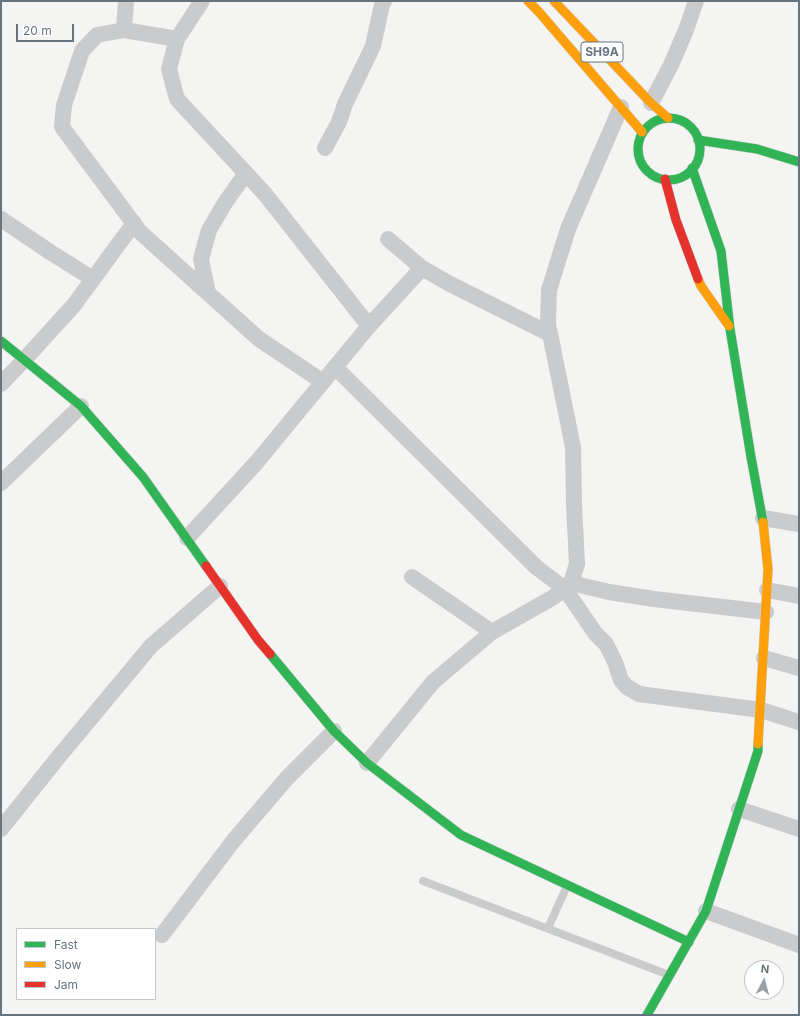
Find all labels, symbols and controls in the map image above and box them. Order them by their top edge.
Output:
scale bar [18,16,76,42]
text: 20 m [23,23,52,38]
road number: SH9A [581,42,623,62]
legend [16,928,156,1000]
text: Fast [54,937,78,952]
text: Slow [54,957,81,972]
north arrow [744,960,784,1000]
text: N [760,962,770,976]
text: Jam [54,977,78,992]

